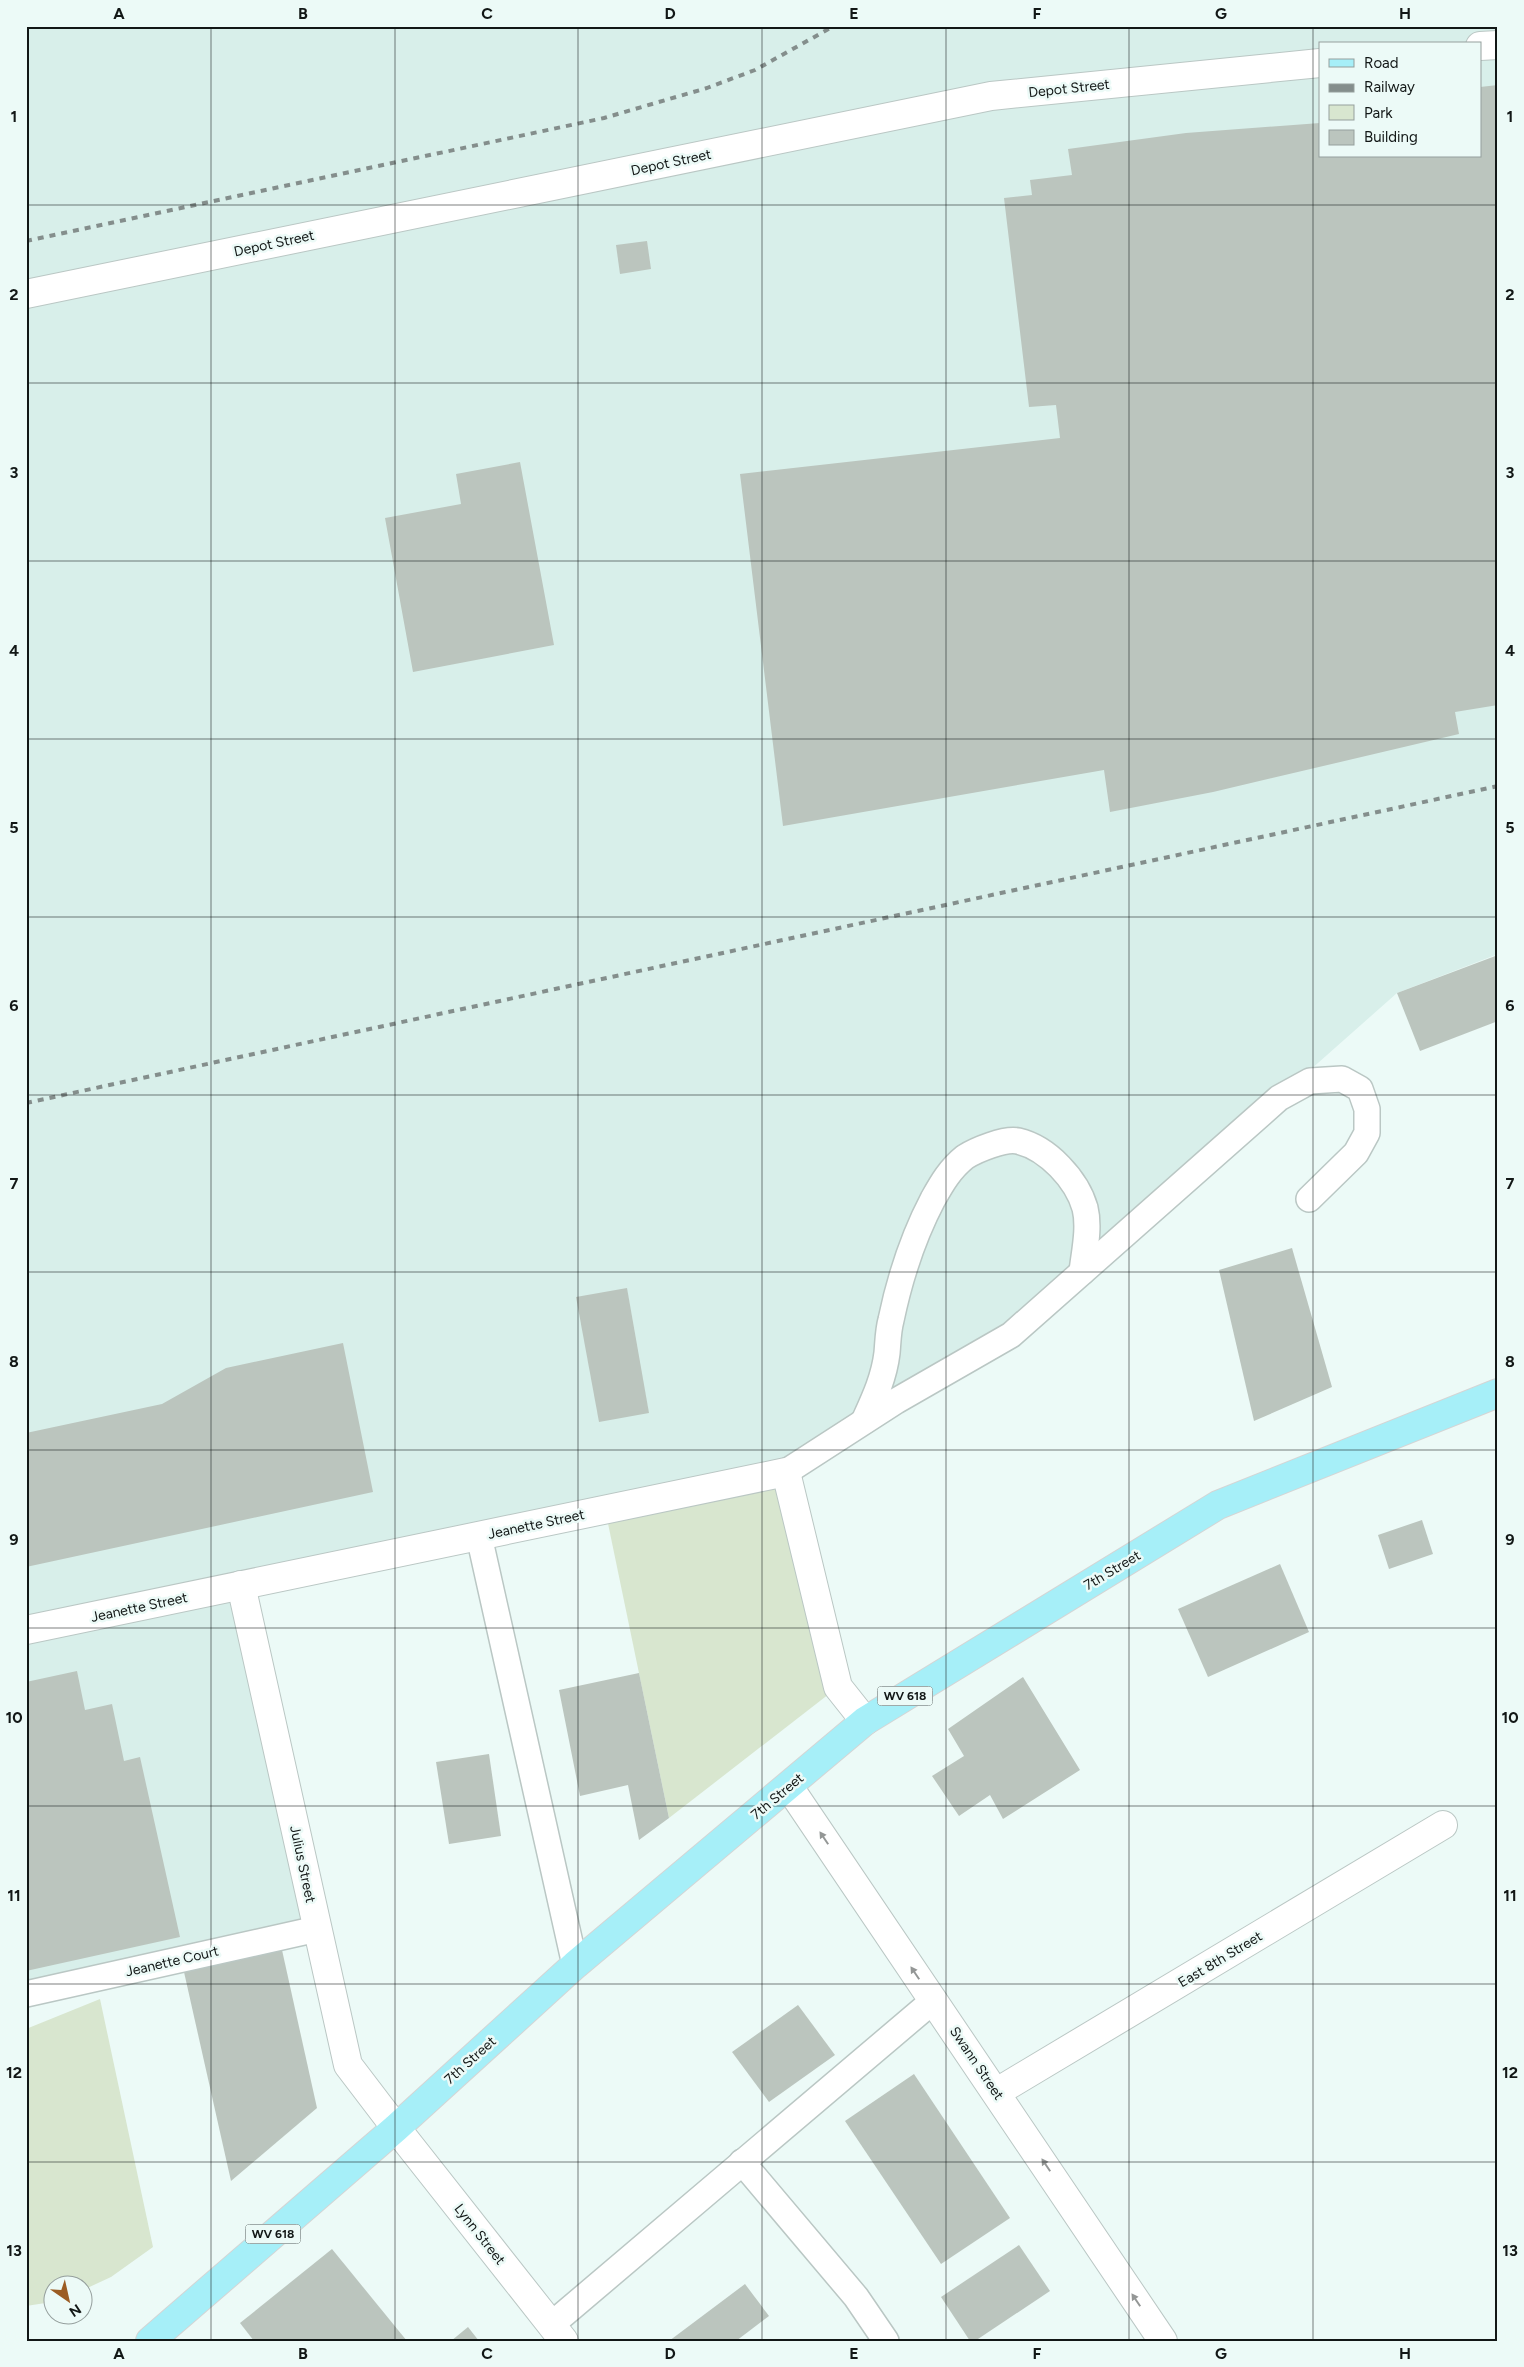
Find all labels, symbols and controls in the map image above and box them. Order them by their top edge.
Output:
text: A [113,4,125,23]
text: B [298,4,308,23]
text: C [481,4,493,23]
text: D [664,4,676,23]
text: E [849,4,859,23]
text: F [1033,4,1042,23]
text: G [1215,4,1227,23]
text: H [1399,4,1411,23]
legend [1319,42,1482,158]
text: Road [1364,54,1399,72]
street label: Depot Street [1028,76,1111,101]
text: Railway [1364,78,1415,96]
text: Park [1364,104,1393,122]
text: 1 [11,107,17,126]
text: 1 [1507,107,1513,126]
text: Building [1364,128,1418,146]
street label: Depot Street [629,146,713,179]
street label: Depot Street [232,227,316,260]
text: 2 [9,285,19,304]
text: 2 [1505,285,1515,304]
text: 3 [10,463,19,482]
text: 3 [1506,463,1515,482]
text: 4 [9,641,19,660]
text: 4 [1505,641,1515,660]
text: 5 [9,818,19,837]
text: 5 [1505,818,1515,837]
text: 6 [9,996,19,1015]
text: 6 [1505,996,1515,1015]
text: 7 [10,1174,19,1193]
text: 7 [1506,1174,1515,1193]
text: 8 [9,1352,19,1371]
text: 8 [1505,1352,1515,1371]
street label: Jeanette Street [486,1506,586,1543]
text: 9 [9,1530,19,1549]
text: 9 [1505,1530,1515,1549]
street label: 7th Street [1081,1547,1144,1594]
street label: Jeanette Street [89,1589,189,1626]
road number: WV 618 [878,1686,932,1705]
text: 10 [5,1708,23,1727]
text: 10 [1501,1708,1519,1727]
street label: 7th Street [748,1770,807,1823]
street label: Julius Street [286,1824,319,1904]
one-way arrow [819,1832,829,1845]
text: 11 [7,1886,21,1905]
text: 11 [1503,1886,1517,1905]
street label: East 8th Street [1175,1928,1265,1991]
street label: Jeanette Court [124,1943,220,1980]
one-way arrow [910,1966,920,1980]
street label: Swann Street [946,2023,1007,2103]
street label: 7th Street [441,2033,500,2088]
text: 12 [6,2063,22,2082]
text: 12 [1502,2063,1518,2082]
one-way arrow [1041,2159,1051,2172]
street label: Lynn Street [450,2200,509,2268]
road number: WV 618 [246,2224,300,2244]
text: 13 [6,2241,22,2260]
text: 13 [1502,2241,1518,2260]
north arrow [42,2274,92,2324]
one-way arrow [1131,2294,1141,2307]
text: N [66,2300,84,2320]
text: A [113,2344,125,2363]
text: B [298,2344,308,2363]
text: C [481,2344,493,2363]
text: D [664,2344,676,2363]
text: E [849,2344,859,2363]
text: F [1033,2344,1042,2363]
text: G [1215,2344,1227,2363]
text: H [1399,2344,1411,2363]

